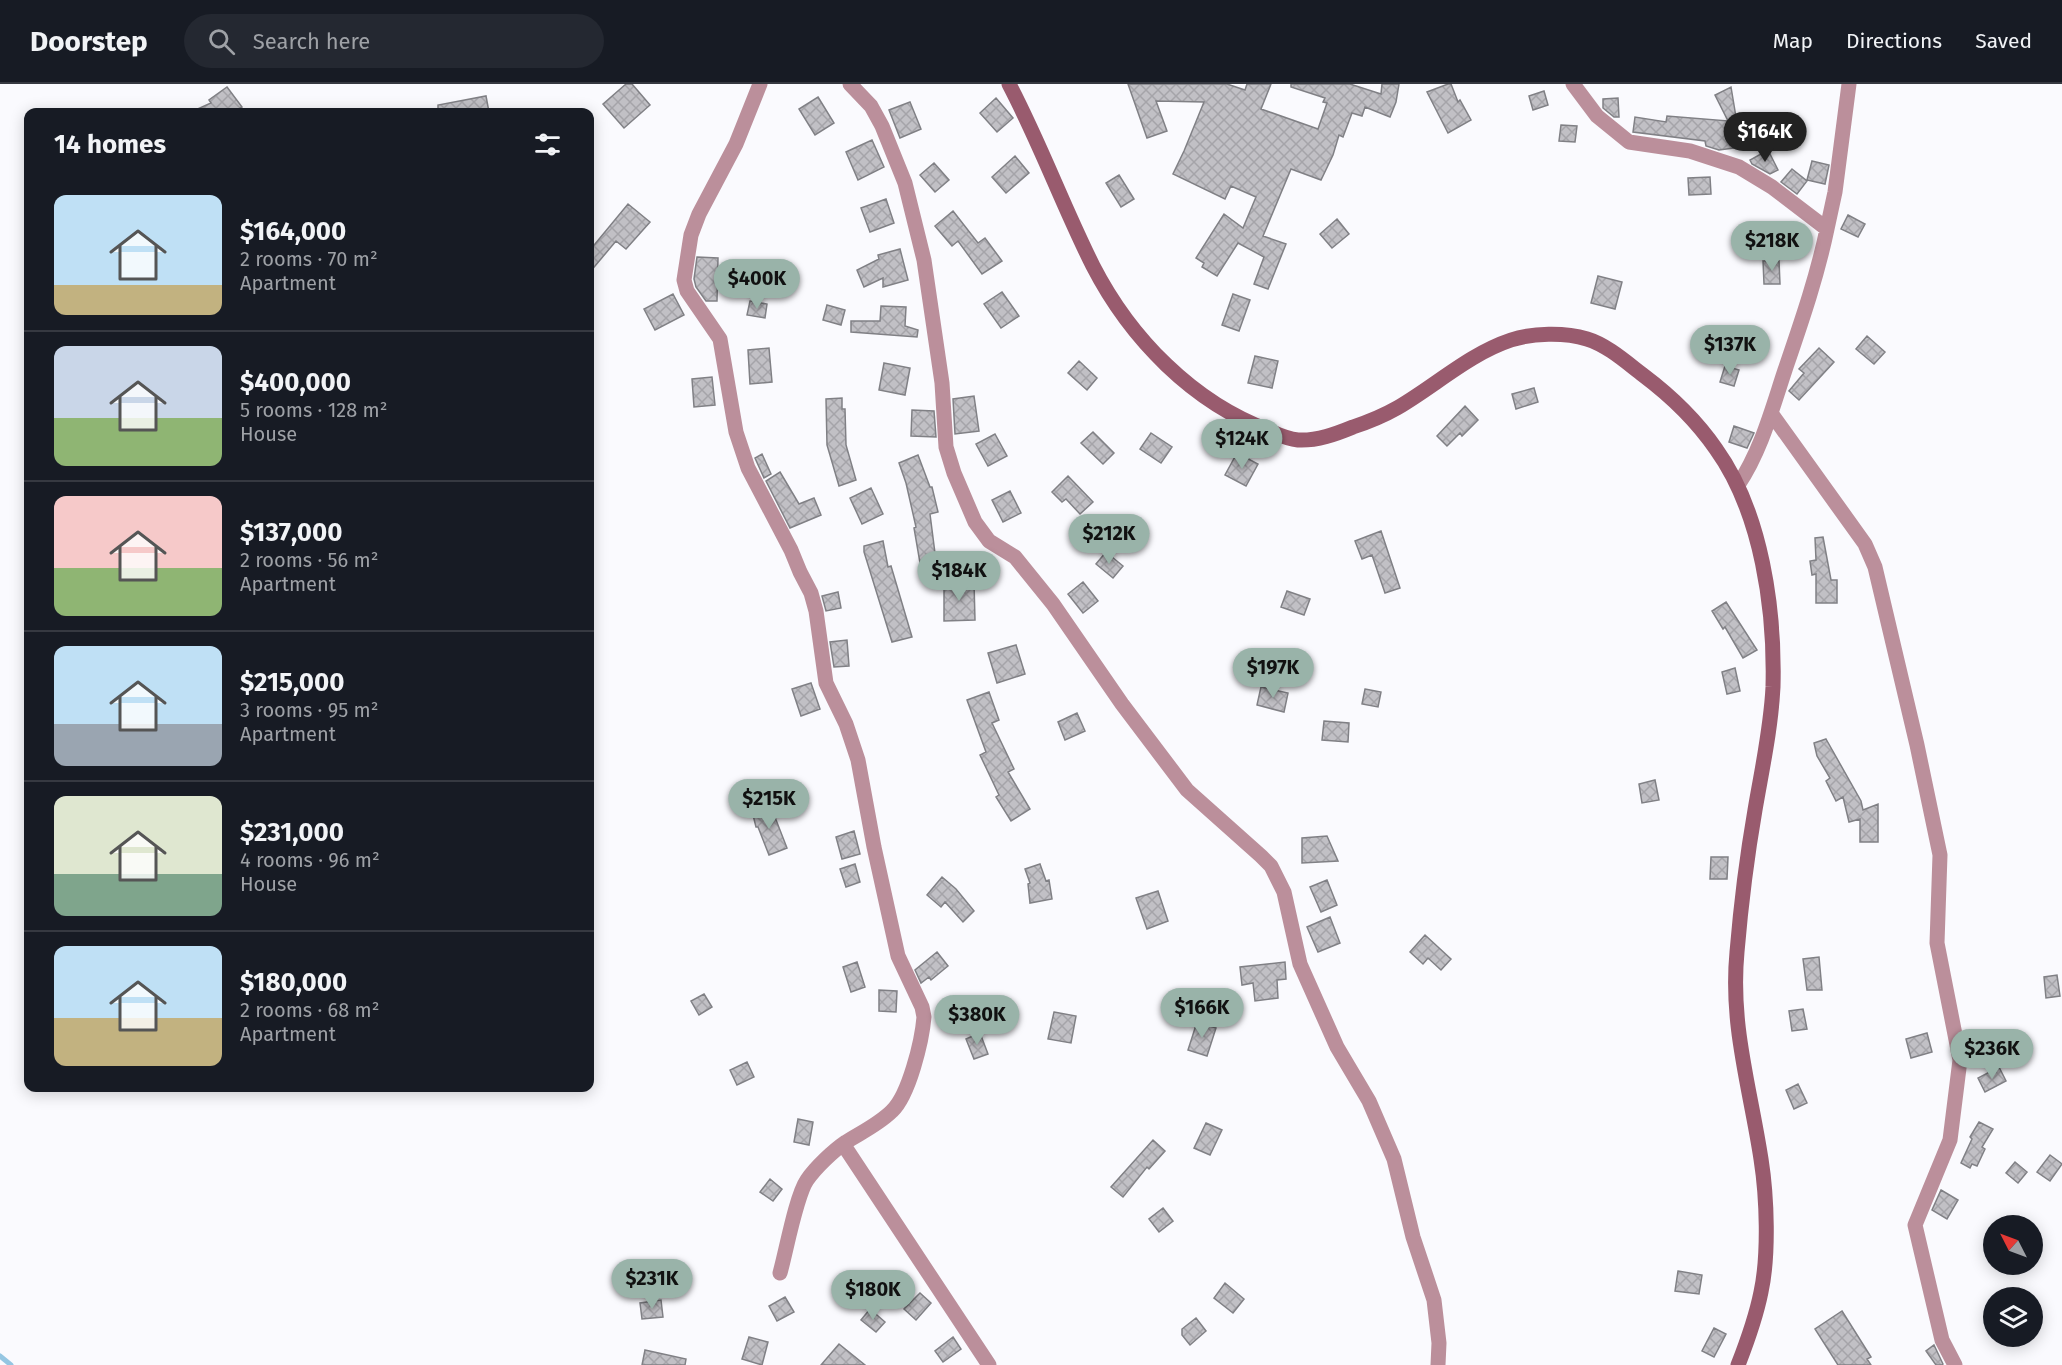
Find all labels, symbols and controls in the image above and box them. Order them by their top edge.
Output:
search box [184,14,604,68]
text: Doorstep [30,25,148,58]
icon: search [205,25,238,58]
text: Search here [253,28,370,55]
text: Map [1773,28,1813,54]
text: Directions [1846,28,1942,54]
text: Saved [1975,28,2032,54]
pin: $164K [1723,112,1807,163]
text: $164K [1738,119,1792,143]
icon: filters [531,128,564,161]
text: 14 homes [54,129,166,160]
text: $164,000 [240,216,346,247]
icon: home [102,219,174,291]
pin: $218K [1730,221,1814,272]
text: $218K [1745,228,1799,252]
text: 2 rooms · 70 m² [240,247,378,271]
pin: $400K [715,259,799,310]
text: $400K [728,266,786,290]
text: Apartment [240,271,336,295]
pin: $137K [1688,325,1772,376]
text: $137K [1704,332,1756,356]
text: $400,000 [240,367,351,398]
icon: home [102,370,174,442]
text: 5 rooms · 128 m² [240,398,388,422]
pin: $124K [1200,419,1284,470]
text: House [240,422,297,446]
text: $124K [1215,426,1269,450]
pin: $212K [1067,514,1151,565]
text: $137,000 [240,517,342,548]
icon: home [102,520,174,592]
text: $212K [1083,521,1135,545]
text: 2 rooms · 56 m² [240,548,379,572]
pin: $184K [917,551,1001,602]
text: $184K [931,558,987,582]
text: Apartment [240,572,336,596]
pin: $197K [1231,648,1315,699]
text: $197K [1247,655,1299,679]
text: $215,000 [240,667,344,698]
icon: home [102,670,174,742]
text: 3 rooms · 95 m² [240,698,379,722]
text: Apartment [240,722,336,746]
pin: $215K [727,779,811,830]
text: $215K [742,786,796,810]
text: $231,000 [240,817,344,848]
icon: home [102,820,174,892]
text: 4 rooms · 96 m² [240,848,380,872]
text: House [240,872,297,896]
text: $180,000 [240,967,347,998]
icon: home [102,970,174,1042]
pin: $166K [1160,988,1244,1039]
pin: $380K [935,995,1019,1046]
text: $166K [1175,995,1229,1019]
text: 2 rooms · 68 m² [240,998,380,1022]
text: $380K [948,1002,1006,1026]
text: Apartment [240,1022,336,1046]
pin: $236K [1950,1029,2034,1080]
text: $236K [1964,1036,2020,1060]
north arrow [1983,1215,2043,1275]
map controls [1983,1215,2043,1347]
pin: $231K [610,1259,694,1310]
text: $231K [626,1266,678,1290]
pin: $180K [831,1270,915,1321]
text: $180K [845,1277,901,1301]
button: layers [1983,1287,2043,1347]

